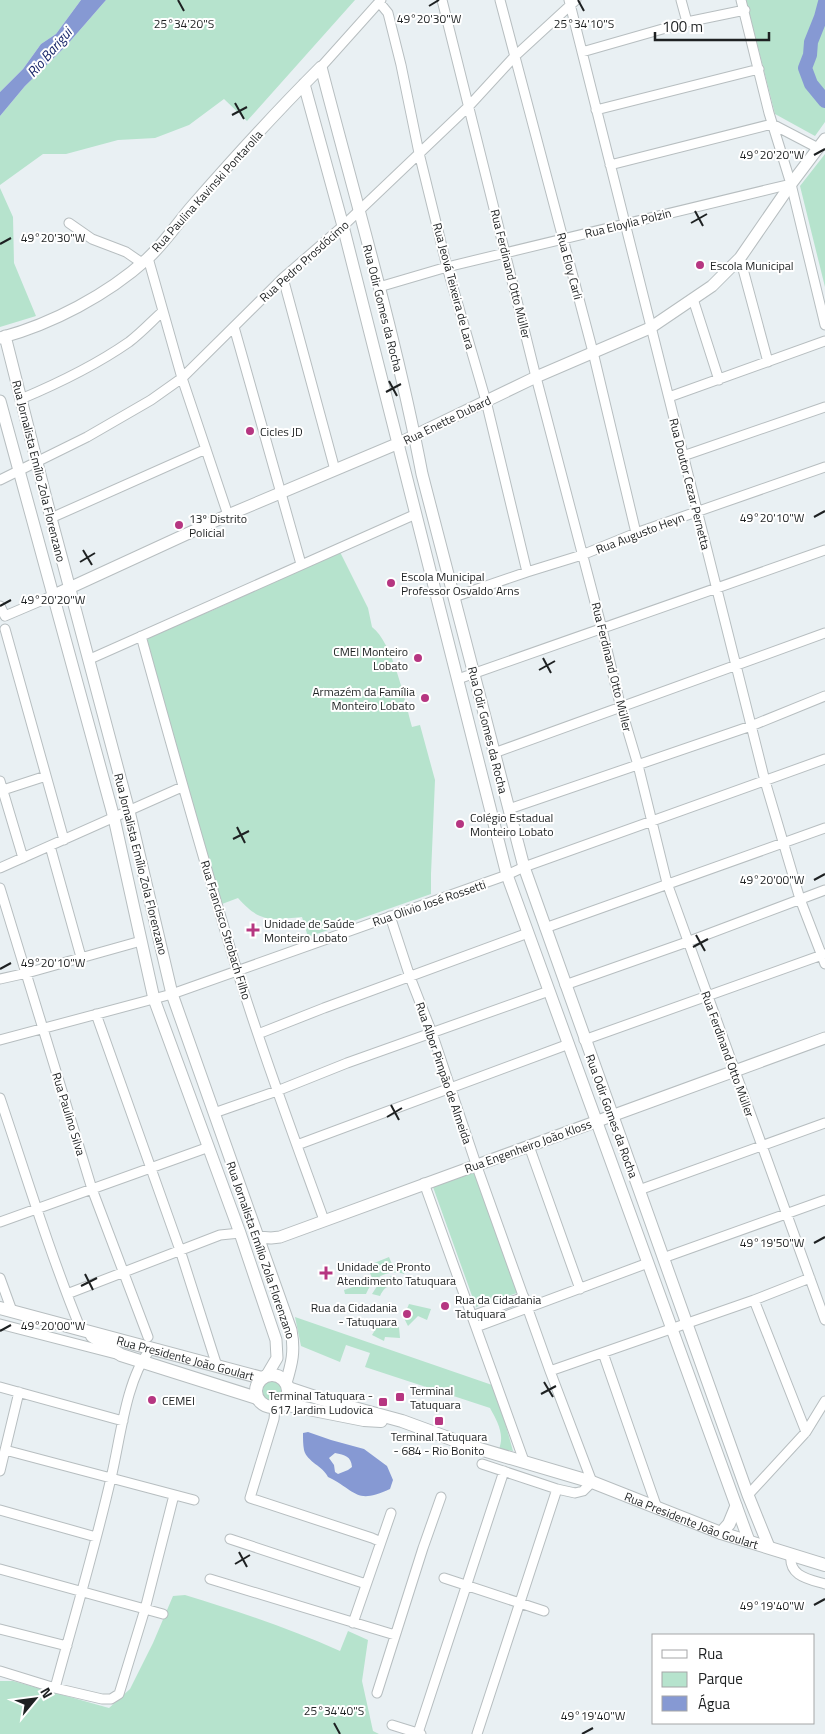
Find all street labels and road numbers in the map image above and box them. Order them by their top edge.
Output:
street label: Rua Paulina Kavinski Pontarolla [147,126,267,256]
street label: Rua Eloylia Polzin [583,203,673,243]
street label: Rua Ferdinand Otto Müller [486,207,536,341]
street label: Rua Pedro Prosdócimo [255,216,353,306]
street label: Rua Jeová Teixeira de Lara [428,221,480,351]
street label: Rua Eloy Carli [552,230,588,302]
street label: Rua Odir Gomes da Rocha [358,242,408,374]
street label: Rua Jornalista Emílio Zola Florenzano [7,378,71,564]
street label: Rua Enette Dubard [400,391,494,449]
street label: Rua Doutor Cezar Pernetta [664,416,716,552]
street label: Rua Augusto Heyn [593,507,687,559]
street label: Rua Ferdinand Otto Müller [587,600,637,734]
street label: Rua Odir Gomes da Rocha [463,664,513,796]
street label: Rua Jornalista Emílio Zola Florenzano [109,771,173,957]
street label: Rua Francisco Strobach Filho [196,858,256,1002]
street label: Rua Olivio José Rossetti [370,875,488,931]
street label: Rua Ferdinand Otto Müller [696,988,760,1120]
street label: Rua Albor Pimpão de Almeida [411,1000,477,1146]
street label: Rua Odir Gomes da Rocha [581,1051,643,1181]
street label: Rua Paulino Silva [47,1070,91,1158]
street label: Rua Engenheiro João Kloss [462,1114,595,1178]
street label: Rua Jornalista Emílio Zola Florenzano [222,1159,300,1341]
street label: Rua Presidente João Goulart [115,1330,257,1385]
street label: Rua Presidente João Goulart [622,1486,762,1554]

